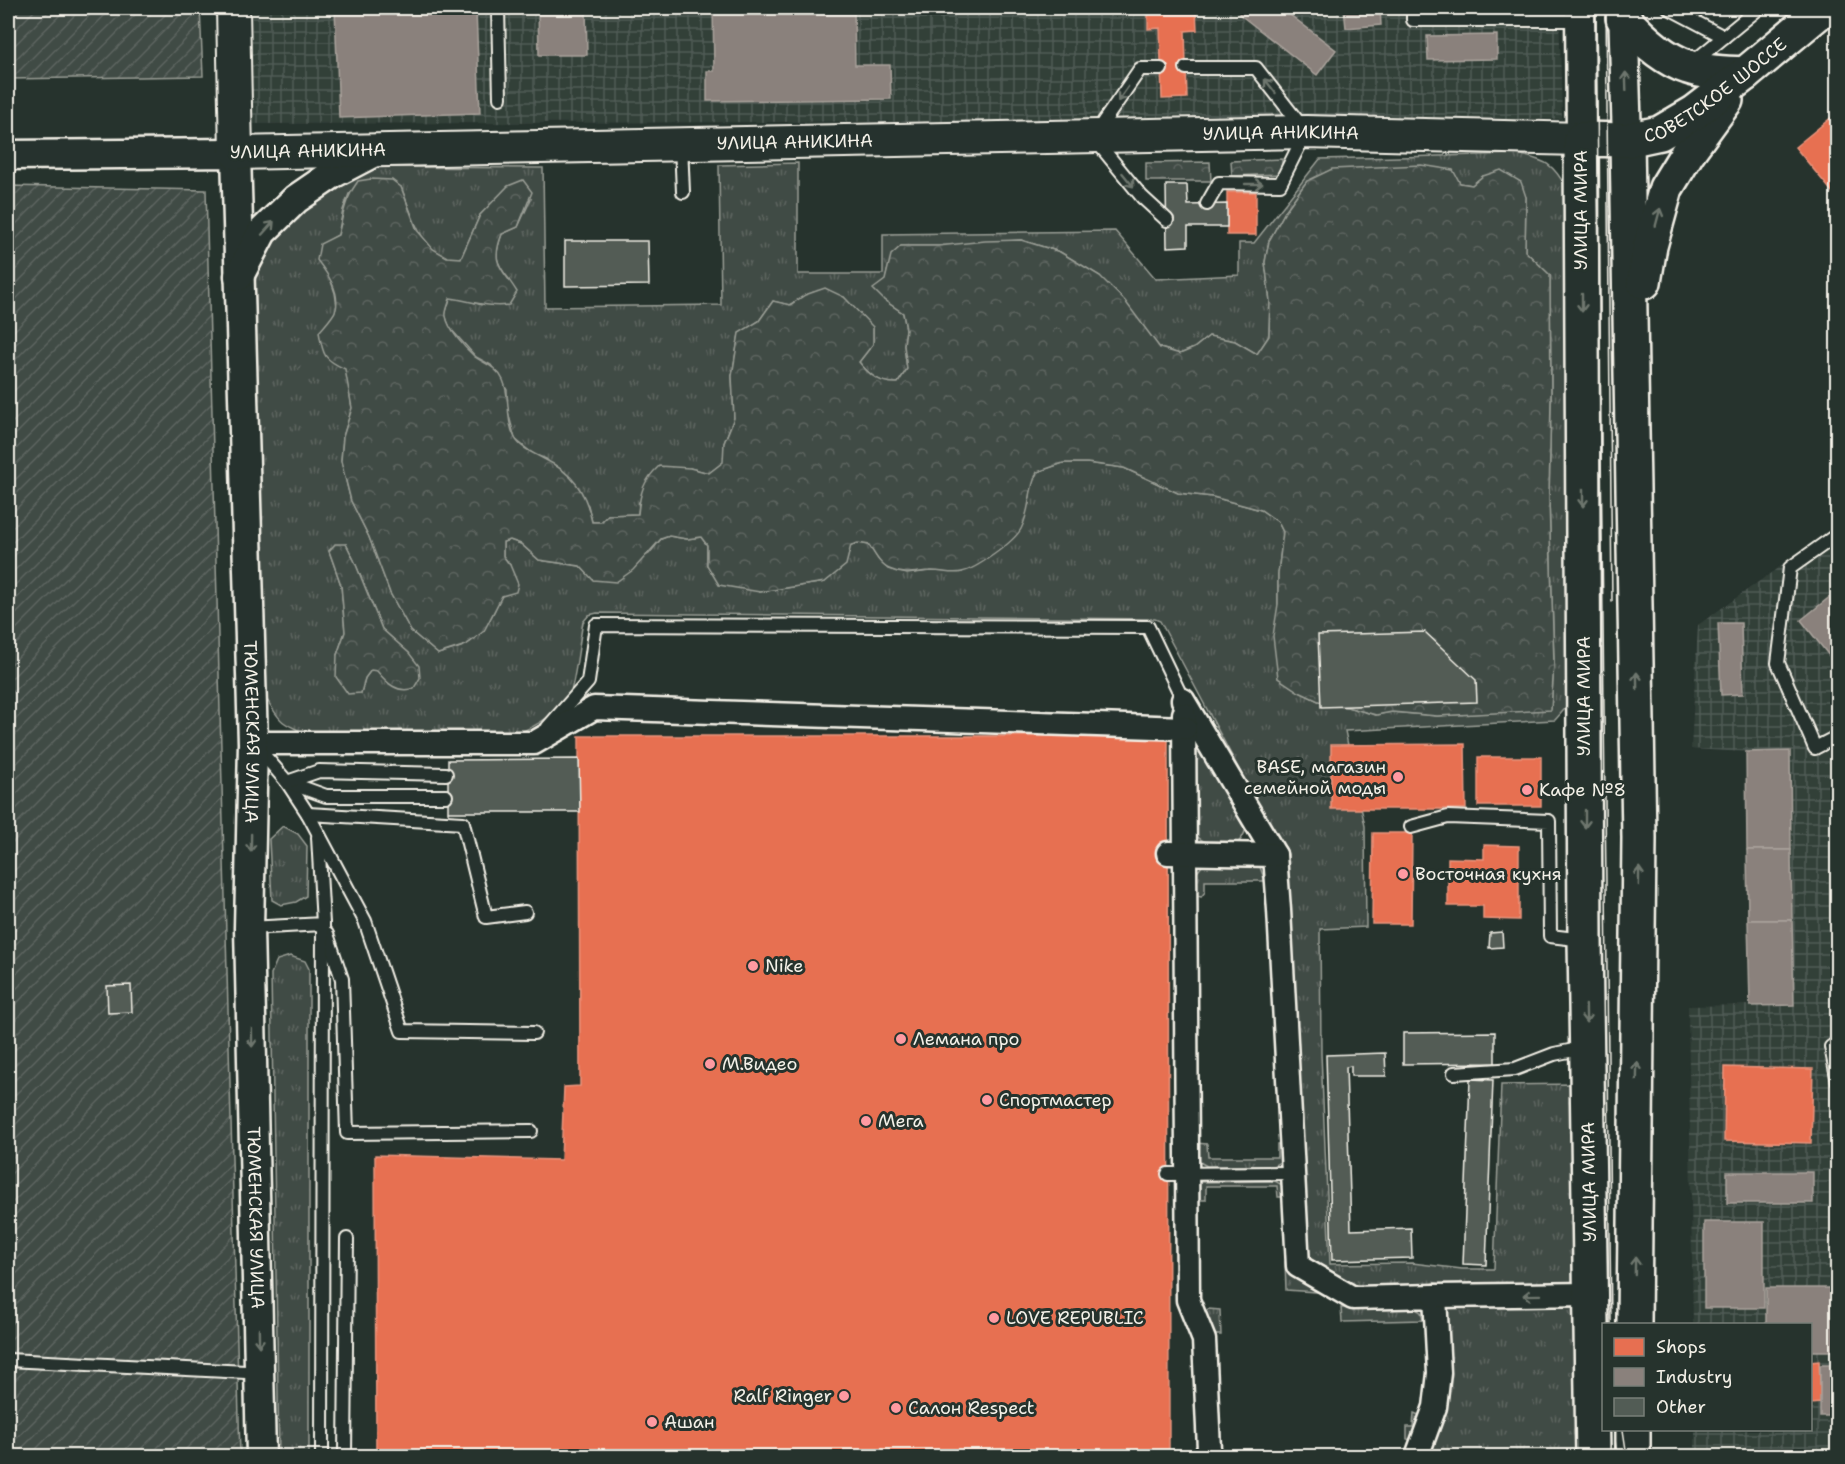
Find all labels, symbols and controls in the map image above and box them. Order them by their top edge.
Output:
street label: СОВЕТСКОЕ ШОССЕ [1642,32,1792,148]
one-way arrow [1620,72,1631,92]
one-way arrow [1264,78,1277,94]
one-way arrow [1117,86,1129,102]
street label: УЛИЦА АНИКИНА [1202,120,1359,146]
street label: УЛИЦА АНИКИНА [717,129,873,156]
street label: УЛИЦА АНИКИНА [230,138,386,164]
street label: УЛИЦА МИРА [1569,150,1593,270]
one-way arrow [1122,172,1135,188]
one-way arrow [1243,178,1263,190]
one-way arrow [1653,207,1665,226]
one-way arrow [261,220,275,235]
one-way arrow [1576,292,1588,312]
one-way arrow [1577,487,1589,507]
street label: УЛИЦА МИРА [1572,636,1596,756]
street label: ТЮМЕНСКАЯ УЛИЦА [238,640,265,823]
one-way arrow [1631,672,1643,692]
place label: BASE, магазин семейной моды [1244,755,1386,800]
marker: BASE, магазин семейной моды [1391,770,1405,784]
place label: Кафе №8 [1539,778,1626,802]
marker: Кафе №8 [1520,783,1534,797]
one-way arrow [1579,808,1591,828]
one-way arrow [245,833,257,853]
place label: Восточная кухня [1415,862,1562,886]
marker: Восточная кухня [1396,867,1410,881]
one-way arrow [1633,867,1645,887]
place label: Nike [765,954,803,978]
marker: Nike [746,959,760,973]
one-way arrow [1581,1003,1592,1023]
place label: Лемана про [913,1027,1019,1051]
one-way arrow [246,1028,258,1048]
marker: Лемана про [894,1032,908,1046]
place label: М.Видео [722,1052,797,1076]
marker: М.Видео [703,1057,717,1071]
one-way arrow [1631,1062,1643,1082]
place label: Спортмастер [999,1088,1112,1112]
marker: Спортмастер [980,1093,994,1107]
place label: Мега [878,1109,924,1133]
marker: Мега [859,1114,873,1128]
street label: УЛИЦА МИРА [1576,1122,1602,1242]
street label: ТЮМЕНСКАЯ УЛИЦА [242,1126,270,1309]
one-way arrow [1629,1257,1641,1277]
one-way arrow [1522,1289,1542,1301]
place label: LOVE REPUBLIC [1006,1306,1144,1330]
marker: LOVE REPUBLIC [987,1311,1001,1325]
legend [1602,1323,1812,1431]
one-way arrow [253,1328,264,1348]
text: Shops [1656,1335,1707,1359]
text: Industry [1656,1365,1732,1389]
place label: Ralf Ringer [733,1384,832,1408]
marker: Ralf Ringer [837,1389,851,1403]
text: Other [1656,1395,1706,1419]
place label: Салон Respect [908,1396,1035,1420]
marker: Салон Respect [889,1401,903,1415]
place label: Ашан [664,1410,715,1434]
marker: Ашан [645,1415,659,1429]

